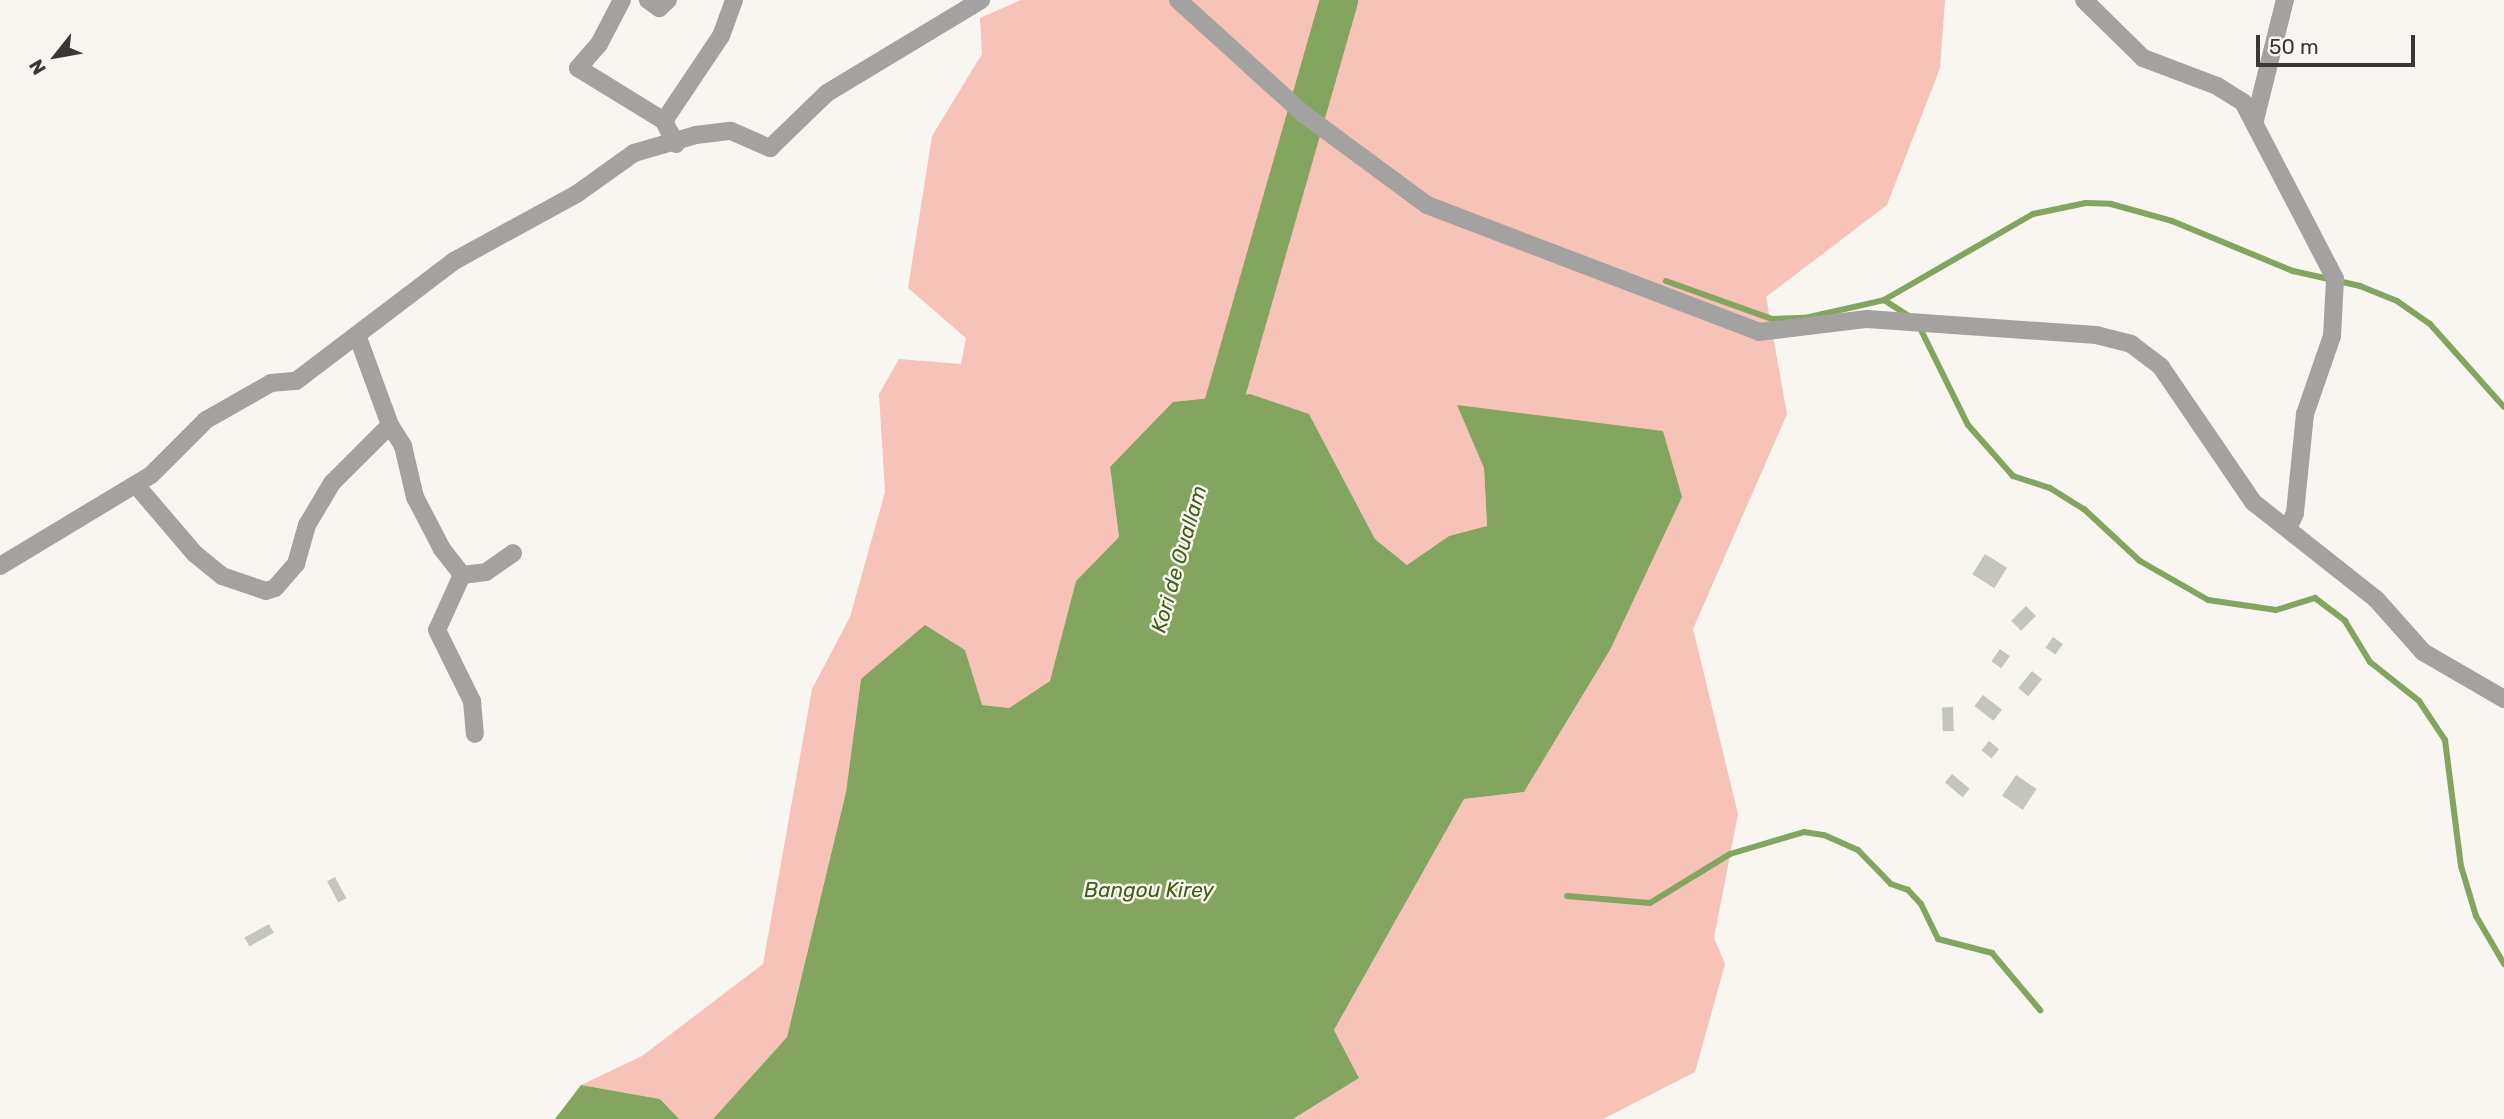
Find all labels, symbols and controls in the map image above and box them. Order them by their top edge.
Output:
north arrow [21,21,91,91]
scale bar [2259,21,2418,65]
text: 50 m [2269,34,2319,59]
text: N [24,55,51,79]
water label: Kori de Ouallam [1146,483,1212,635]
water label: Bangou Kirey [1084,877,1214,903]

